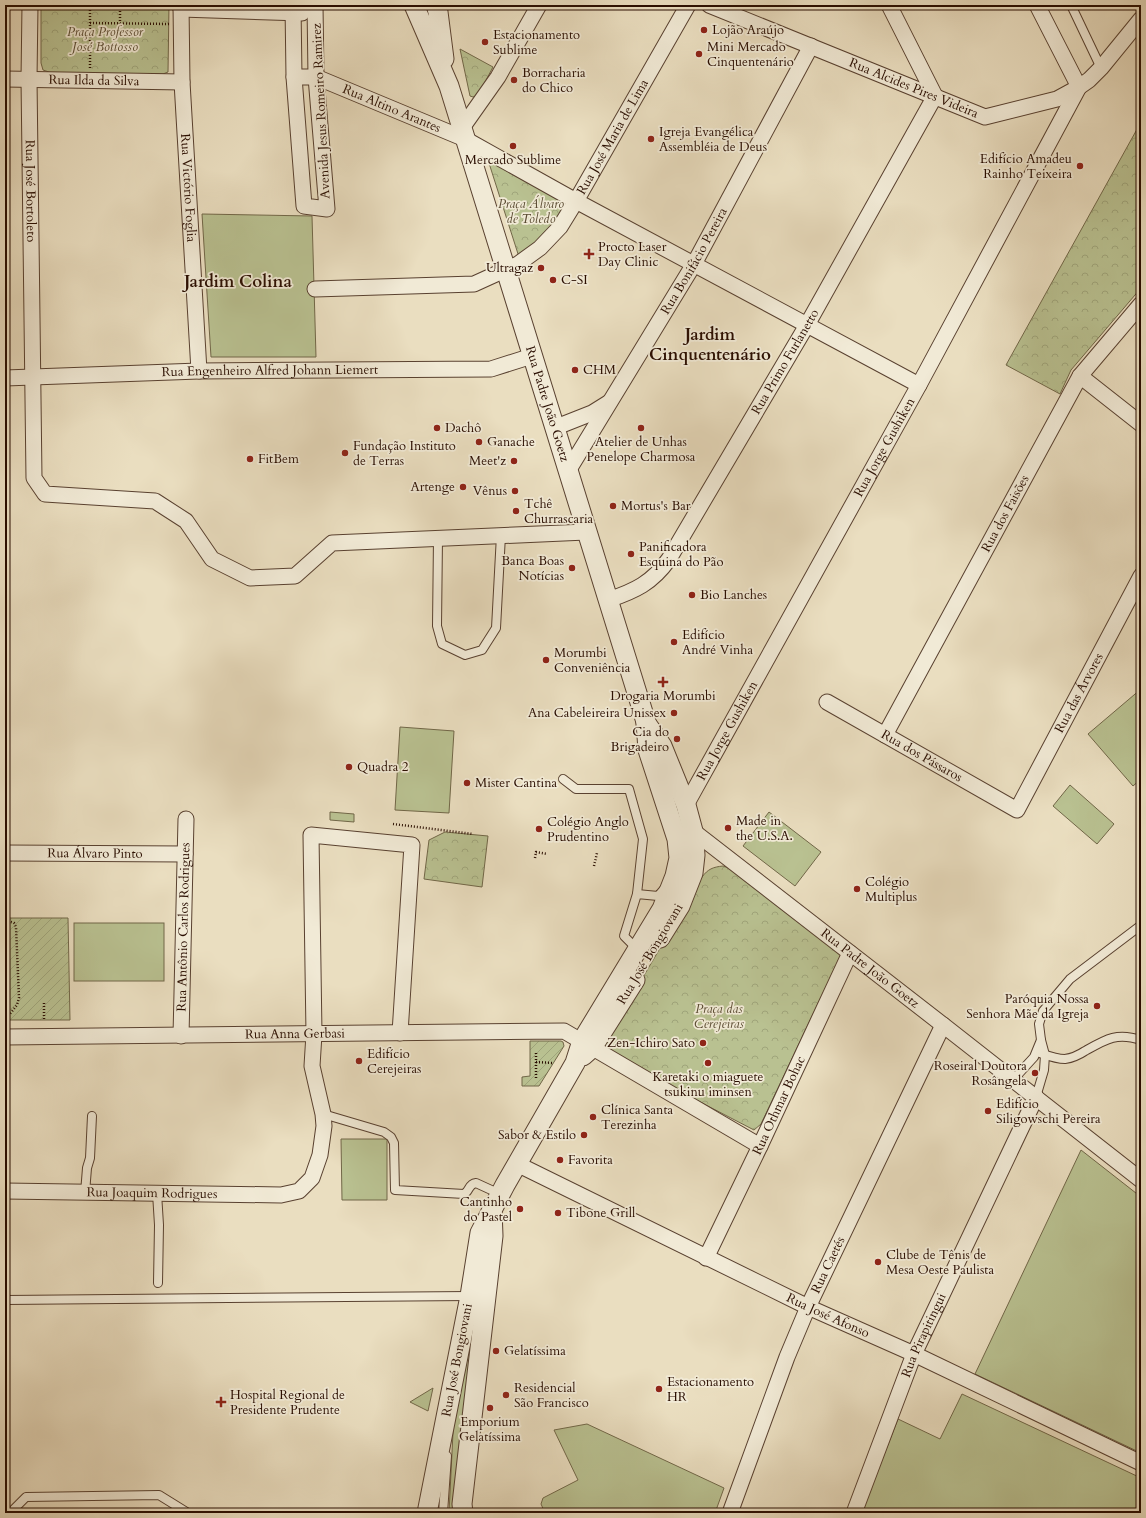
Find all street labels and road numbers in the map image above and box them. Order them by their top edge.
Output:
street label: Avenida Jesus Romeiro Ramirez [307,22,335,199]
street label: Rua Alcides Pires Videira [846,54,981,123]
street label: Rua Ilda da Silva [48,71,140,90]
street label: Rua José Maria de Lima [572,75,653,198]
street label: Rua Altino Arantes [340,80,444,137]
street label: Rua Victório Foglia [176,133,200,243]
street label: Rua José Bortoleto [21,140,40,242]
street label: Rua Bonifácio Pereira [656,204,732,318]
street label: Rua Primo Furlanetto [747,306,823,418]
street label: Rua Padre João Goetz [521,344,574,464]
street label: Rua Engenheiro Alfred Johann Liemert [161,361,378,381]
street label: Rua Jorge Gushiken [850,394,920,500]
street label: Rua dos Faisões [977,472,1034,555]
street label: Rua das Árvores [1050,650,1108,736]
street label: Rua Jorge Gushiken [692,677,762,784]
street label: Rua dos Pássaros [878,726,966,786]
street label: Rua Antônio Carlos Rodrigues [173,842,194,1012]
street label: Rua Álvaro Pinto [47,844,143,863]
street label: Rua José Bongiovani [613,900,687,1008]
street label: Rua Padre João Goetz [817,924,923,1012]
street label: Rua Anna Gerbasi [245,1024,345,1043]
street label: Rua Othmar Bohac [748,1053,810,1158]
street label: Rua Joaquim Rodrigues [87,1183,217,1203]
street label: Rua Caetés [807,1233,849,1296]
street label: Rua José Afonso [783,1289,872,1342]
street label: Rua Pirapitingui [897,1290,951,1380]
street label: Rua José Bongiovani [437,1302,477,1418]

